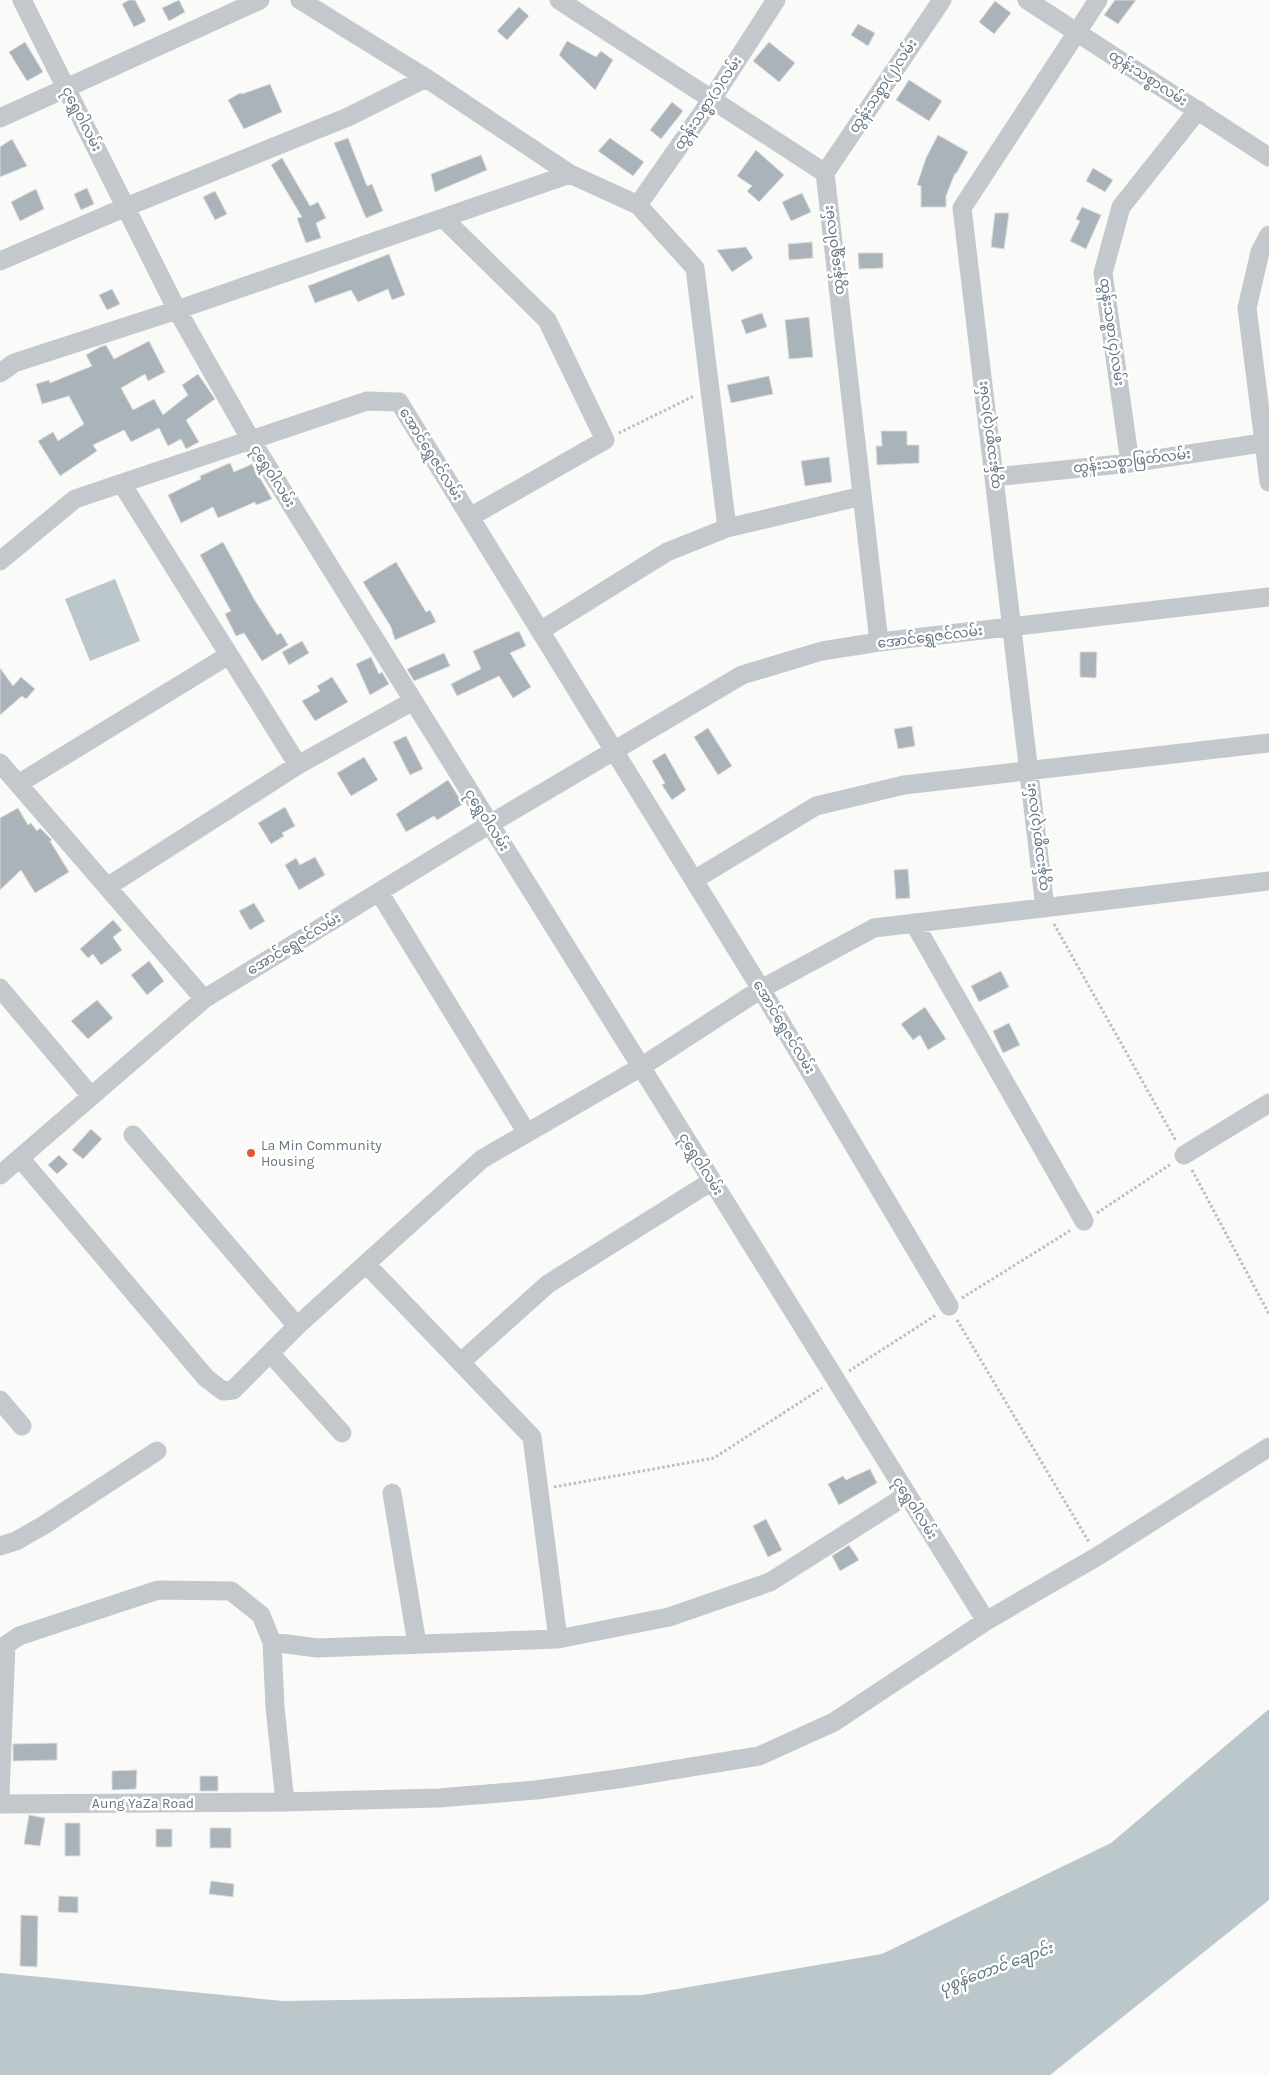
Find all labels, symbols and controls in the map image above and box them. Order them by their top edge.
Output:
street label: ထွန်းသစ္စာ(၂)လမ်း [844,35,923,138]
street label: ထွန်းသစ္စာလမ်း [1104,45,1192,112]
street label: ထွန်းသစ္စာ(၁)လမ်း [669,52,748,155]
street label: ငုရွှေဝါလမ်း [56,83,107,156]
street label: ထွန်းရွှေဝါလမ်း [818,204,851,296]
street label: ထွန်းသစ္စာ(၄)လမ်း [1093,277,1130,388]
street label: ထွန်းသစ္စာ(၃)လမ်း [972,380,1007,490]
street label: အောင်ရွှေဇင်လမ်း [393,403,468,505]
street label: ငုရွှေဝါလမ်း [245,440,301,512]
street label: ထွန်းသစ္စာဖြတ်လမ်း [1072,443,1192,480]
street label: အောင်ရွှေဇင်လမ်း [876,620,984,655]
street label: ထွန်းသစ္စာ(၃)လမ်း [1020,782,1055,892]
street label: ငုရွှေဝါလမ်း [459,784,515,856]
street label: အောင်ရွှေဇင်လမ်း [243,908,345,981]
street label: အောင်ရွှေဇင်လမ်း [747,976,820,1078]
street label: ငုရွှေဝါလမ်း [673,1128,729,1200]
place label: La Min Community Housing [261,1137,382,1170]
marker: La Min Community Housing [245,1147,257,1159]
street label: ငုရွှေဝါလမ်း [887,1472,943,1544]
street label: Aung YaZa Road [92,1795,194,1812]
water label: ပုစွန်တောင် ချောင်း [936,1937,1057,2000]

